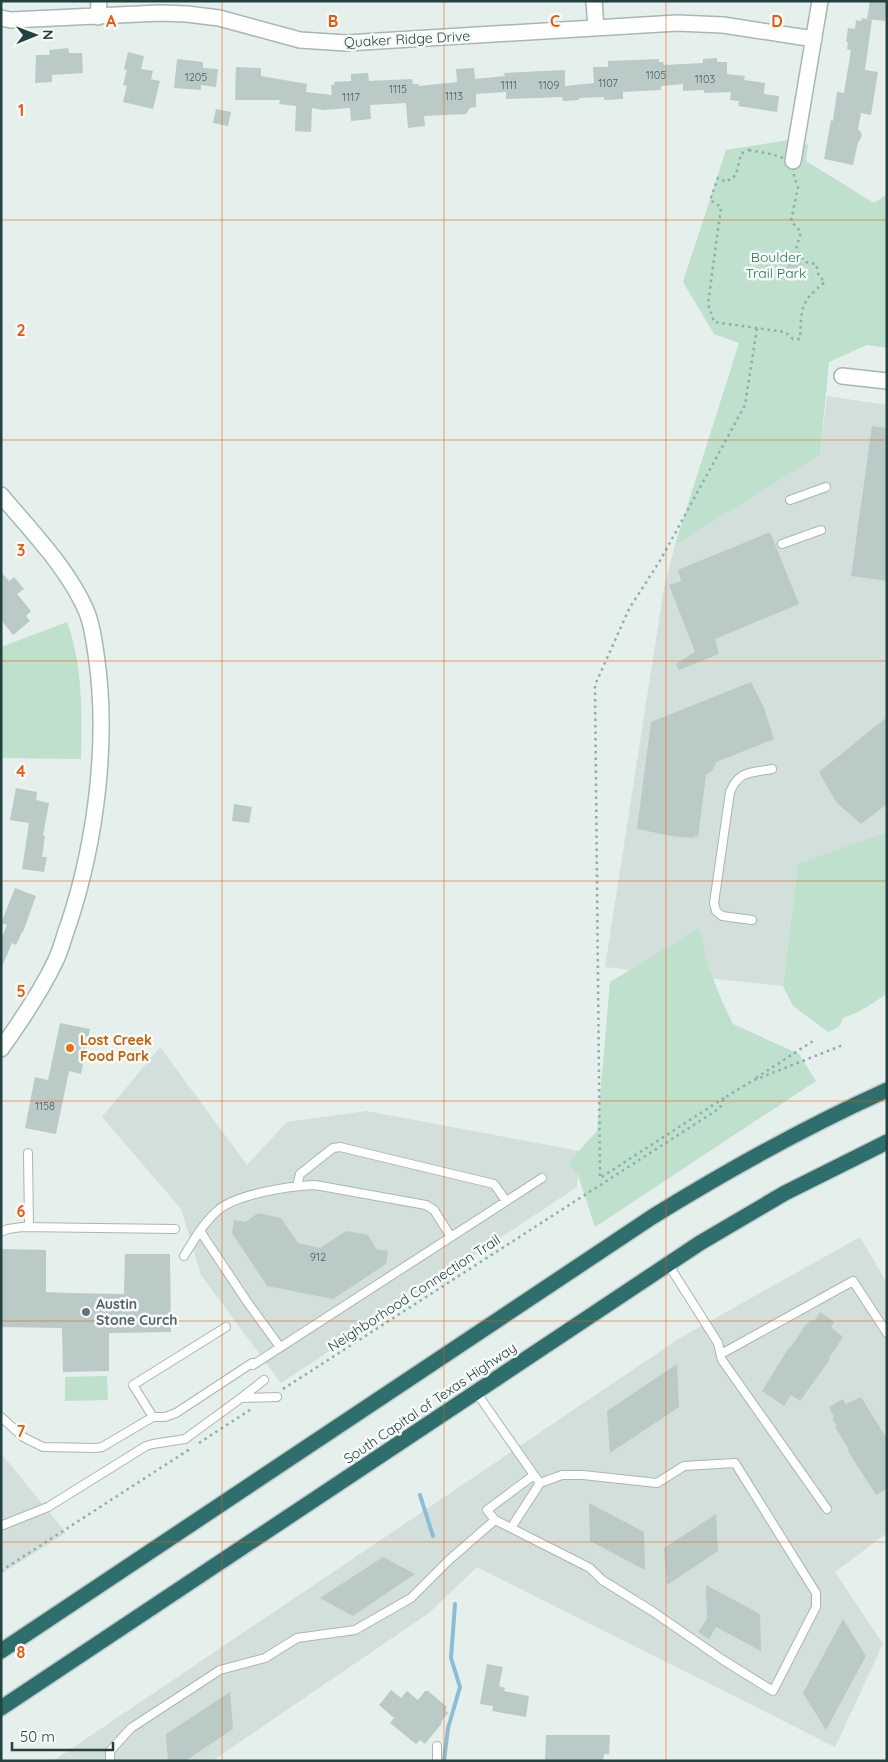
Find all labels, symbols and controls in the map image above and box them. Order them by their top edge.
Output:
north arrow [10,10,60,60]
text: A [106,11,117,31]
text: B [328,11,338,31]
text: C [550,11,560,31]
text: D [771,11,783,31]
street label: Quaker Ridge Drive [343,27,471,51]
text: N [39,29,57,40]
house number: 1105 [646,68,666,82]
house number: 1205 [185,70,207,84]
house number: 1103 [695,72,715,86]
house number: 1107 [598,76,618,90]
house number: 1111 [501,78,517,92]
house number: 1109 [539,78,559,92]
house number: 1115 [389,82,407,96]
house number: 1113 [445,89,463,103]
house number: 1117 [342,90,360,104]
text: 1 [18,100,24,120]
park label: Boulder Trail Park [746,248,807,282]
text: 2 [16,320,26,340]
text: 3 [17,540,25,560]
text: 4 [16,761,26,781]
text: 5 [16,981,26,1001]
place label: Lost Creek Food Park [80,1031,152,1065]
marker: Lost Creek Food Park [64,1042,76,1054]
house number: 1158 [35,1099,55,1113]
text: 6 [17,1201,26,1221]
street label: Neighborhood Connection Trail [324,1230,504,1356]
house number: 912 [310,1250,326,1264]
place label: Austin Stone Curch [96,1295,178,1329]
marker: Austin Stone Curch [80,1306,92,1318]
street label: South Capital of Texas Highway [340,1338,520,1468]
text: 7 [17,1421,26,1441]
text: 8 [17,1642,26,1662]
scale bar [12,1720,114,1752]
text: 50 m [20,1727,55,1746]

